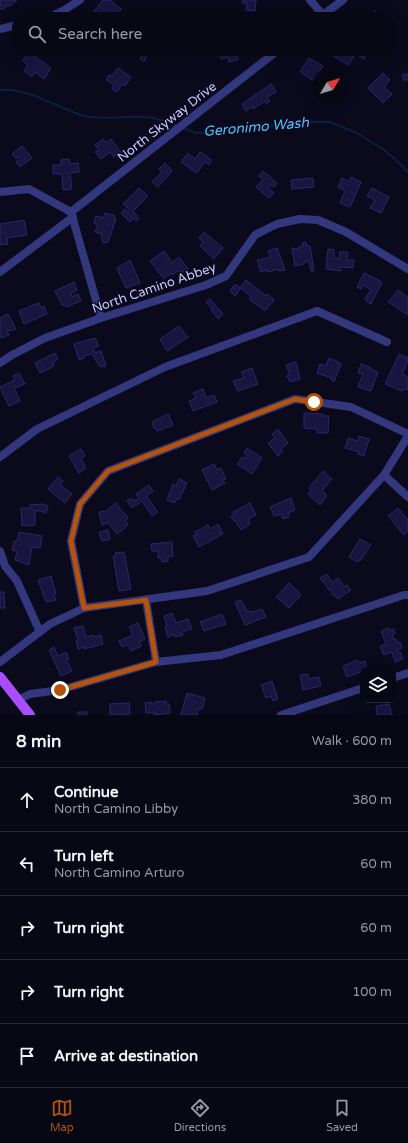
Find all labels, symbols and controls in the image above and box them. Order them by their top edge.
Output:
search box [12,12,396,56]
icon: search [26,23,48,45]
text: Search here [58,25,142,43]
north arrow [312,68,348,104]
street label: North Skyway Drive [114,78,220,166]
water label: Geronimo Wash [202,114,310,140]
street label: North Camino Abbey [90,259,218,317]
route start [305,393,323,411]
map controls [360,667,396,703]
button: layers [360,667,396,703]
route end [51,681,69,699]
text: 8 min [16,731,61,752]
text: Walk · 600 m [312,733,392,749]
text: Continue [54,783,118,801]
icon: ahead [16,789,38,811]
text: 380 m [352,792,392,808]
text: North Camino Libby [54,801,178,817]
text: Turn left [54,847,114,865]
icon: left [16,853,38,875]
text: 60 m [360,856,392,872]
text: North Camino Arturo [54,865,184,881]
icon: right [16,917,38,939]
text: Turn right [54,919,124,937]
text: 60 m [360,920,392,936]
icon: right [16,981,38,1003]
text: Turn right [54,983,124,1001]
text: 100 m [352,984,392,1000]
icon: arrive [16,1045,38,1067]
text: Arrive at destination [54,1047,198,1065]
tab: Map [50,1097,74,1134]
tab: Directions [174,1097,226,1134]
tab: Saved [326,1097,358,1134]

